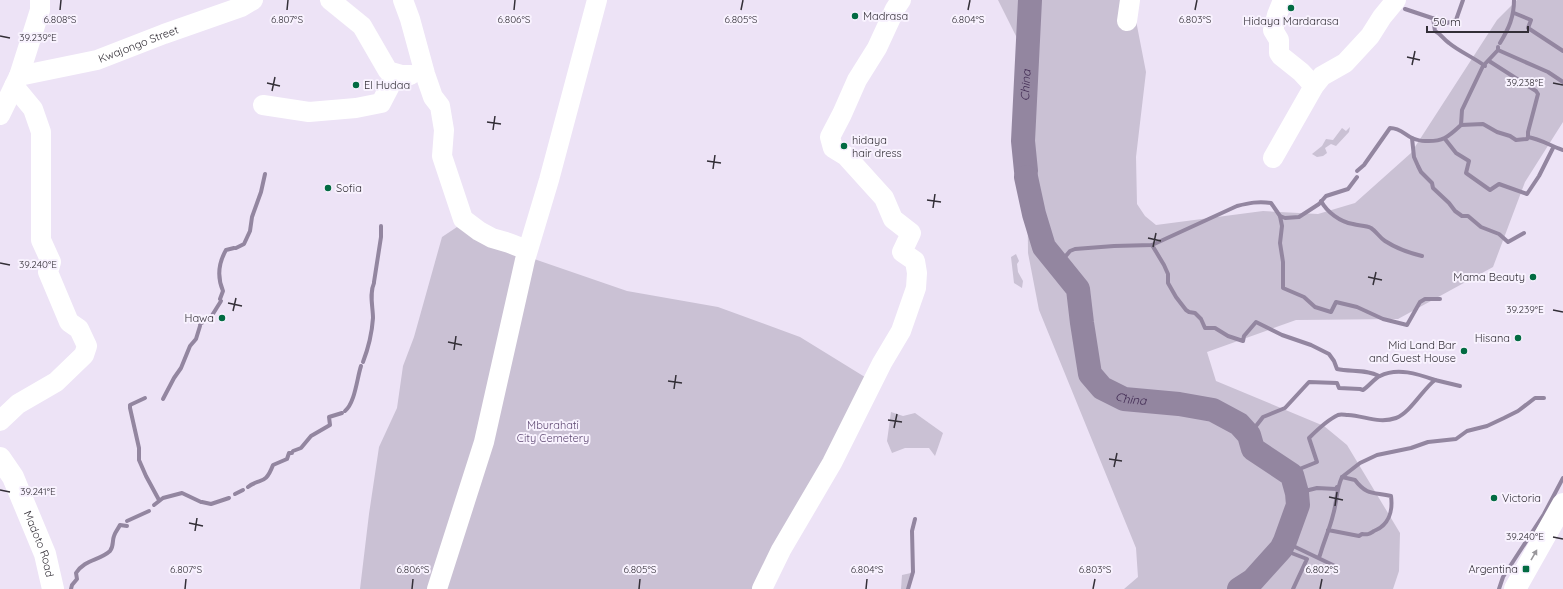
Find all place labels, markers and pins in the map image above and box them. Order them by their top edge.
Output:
marker: Hidaya Mardarasa [1286,3,1296,13]
place label: Madrasa [863,9,908,23]
marker: Madrasa [850,11,860,21]
place label: Hidaya Mardarasa [1243,14,1339,28]
place label: El Hudaa [364,78,410,92]
marker: El Hudaa [351,80,361,90]
place label: hidaya hair dress [852,133,902,160]
marker: hidaya hair dress [839,141,849,151]
place label: Sofia [336,181,362,195]
marker: Sofia [323,183,333,193]
place label: Mama Beauty [1453,270,1525,284]
marker: Mama Beauty [1528,272,1538,282]
place label: Hawa [184,311,214,325]
marker: Hawa [217,313,227,323]
place label: Hisana [1475,331,1510,345]
marker: Hisana [1513,333,1523,343]
place label: Mid Land Bar and Guest House [1369,338,1457,365]
marker: Mid Land Bar and Guest House [1459,346,1469,356]
place label: Victoria [1502,491,1541,505]
marker: Victoria [1489,493,1499,503]
place label: Argentina [1468,562,1518,576]
marker: Argentina [1521,564,1531,574]

